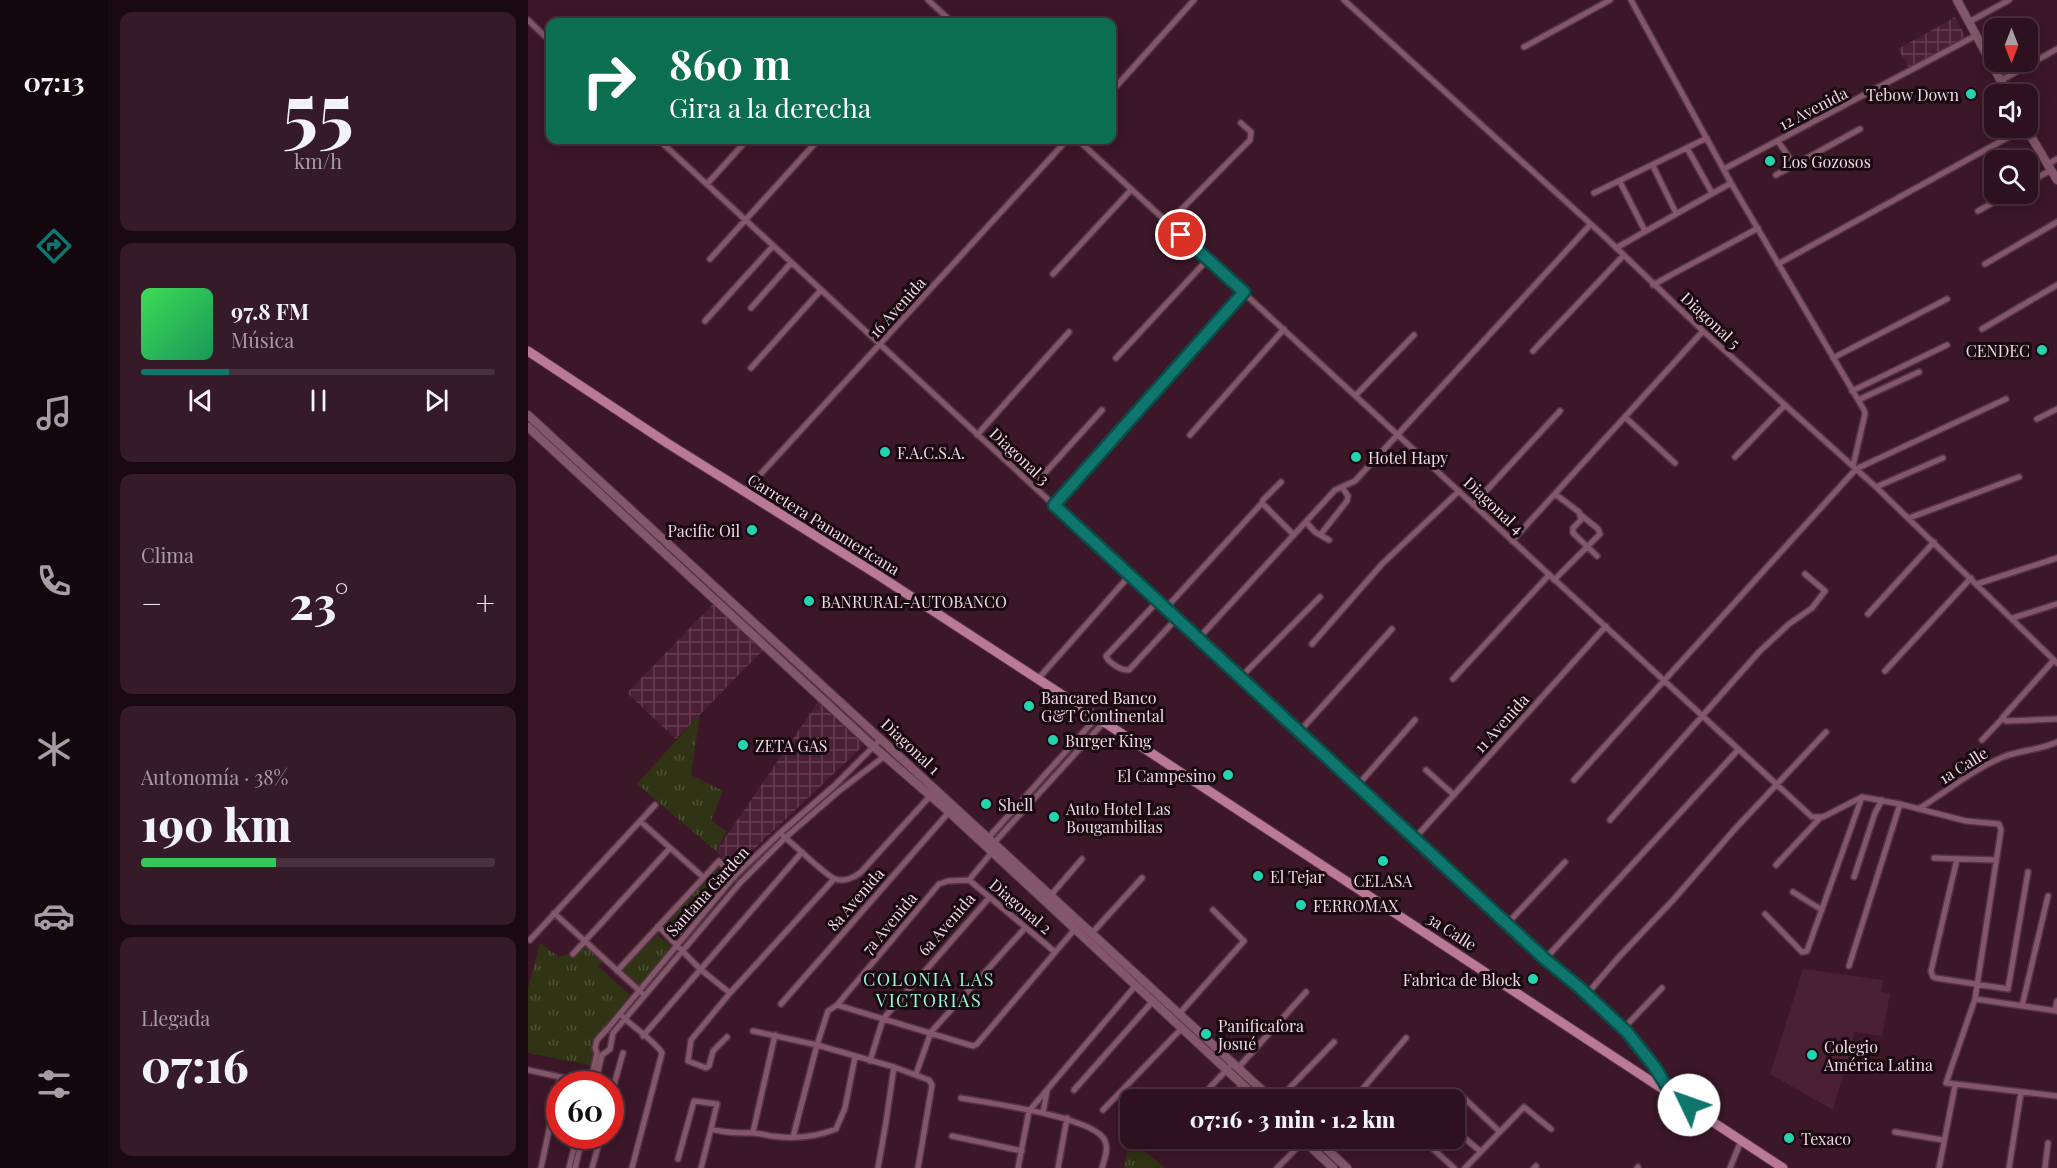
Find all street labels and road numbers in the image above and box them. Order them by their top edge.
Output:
street label: 12 Avenida [1775,82,1851,134]
street label: 16 Avenida [864,272,930,342]
street label: Diagonal 5 [1677,287,1745,353]
street label: Diagonal 3 [986,423,1054,489]
street label: Carretera Panamericana [744,469,904,579]
street label: Diagonal 4 [1459,472,1529,538]
street label: 11 Avenida [1469,689,1533,757]
street label: Diagonal 1 [877,713,945,779]
street label: 1a Calle [1935,742,1991,788]
street label: Santana Garden [661,841,753,940]
street label: 8a Avenida [822,863,888,935]
street label: Diagonal 2 [986,874,1056,938]
street label: 7a Avenida [857,887,921,959]
street label: 6a Avenida [913,888,979,960]
street label: 3a Calle [1423,907,1481,955]

